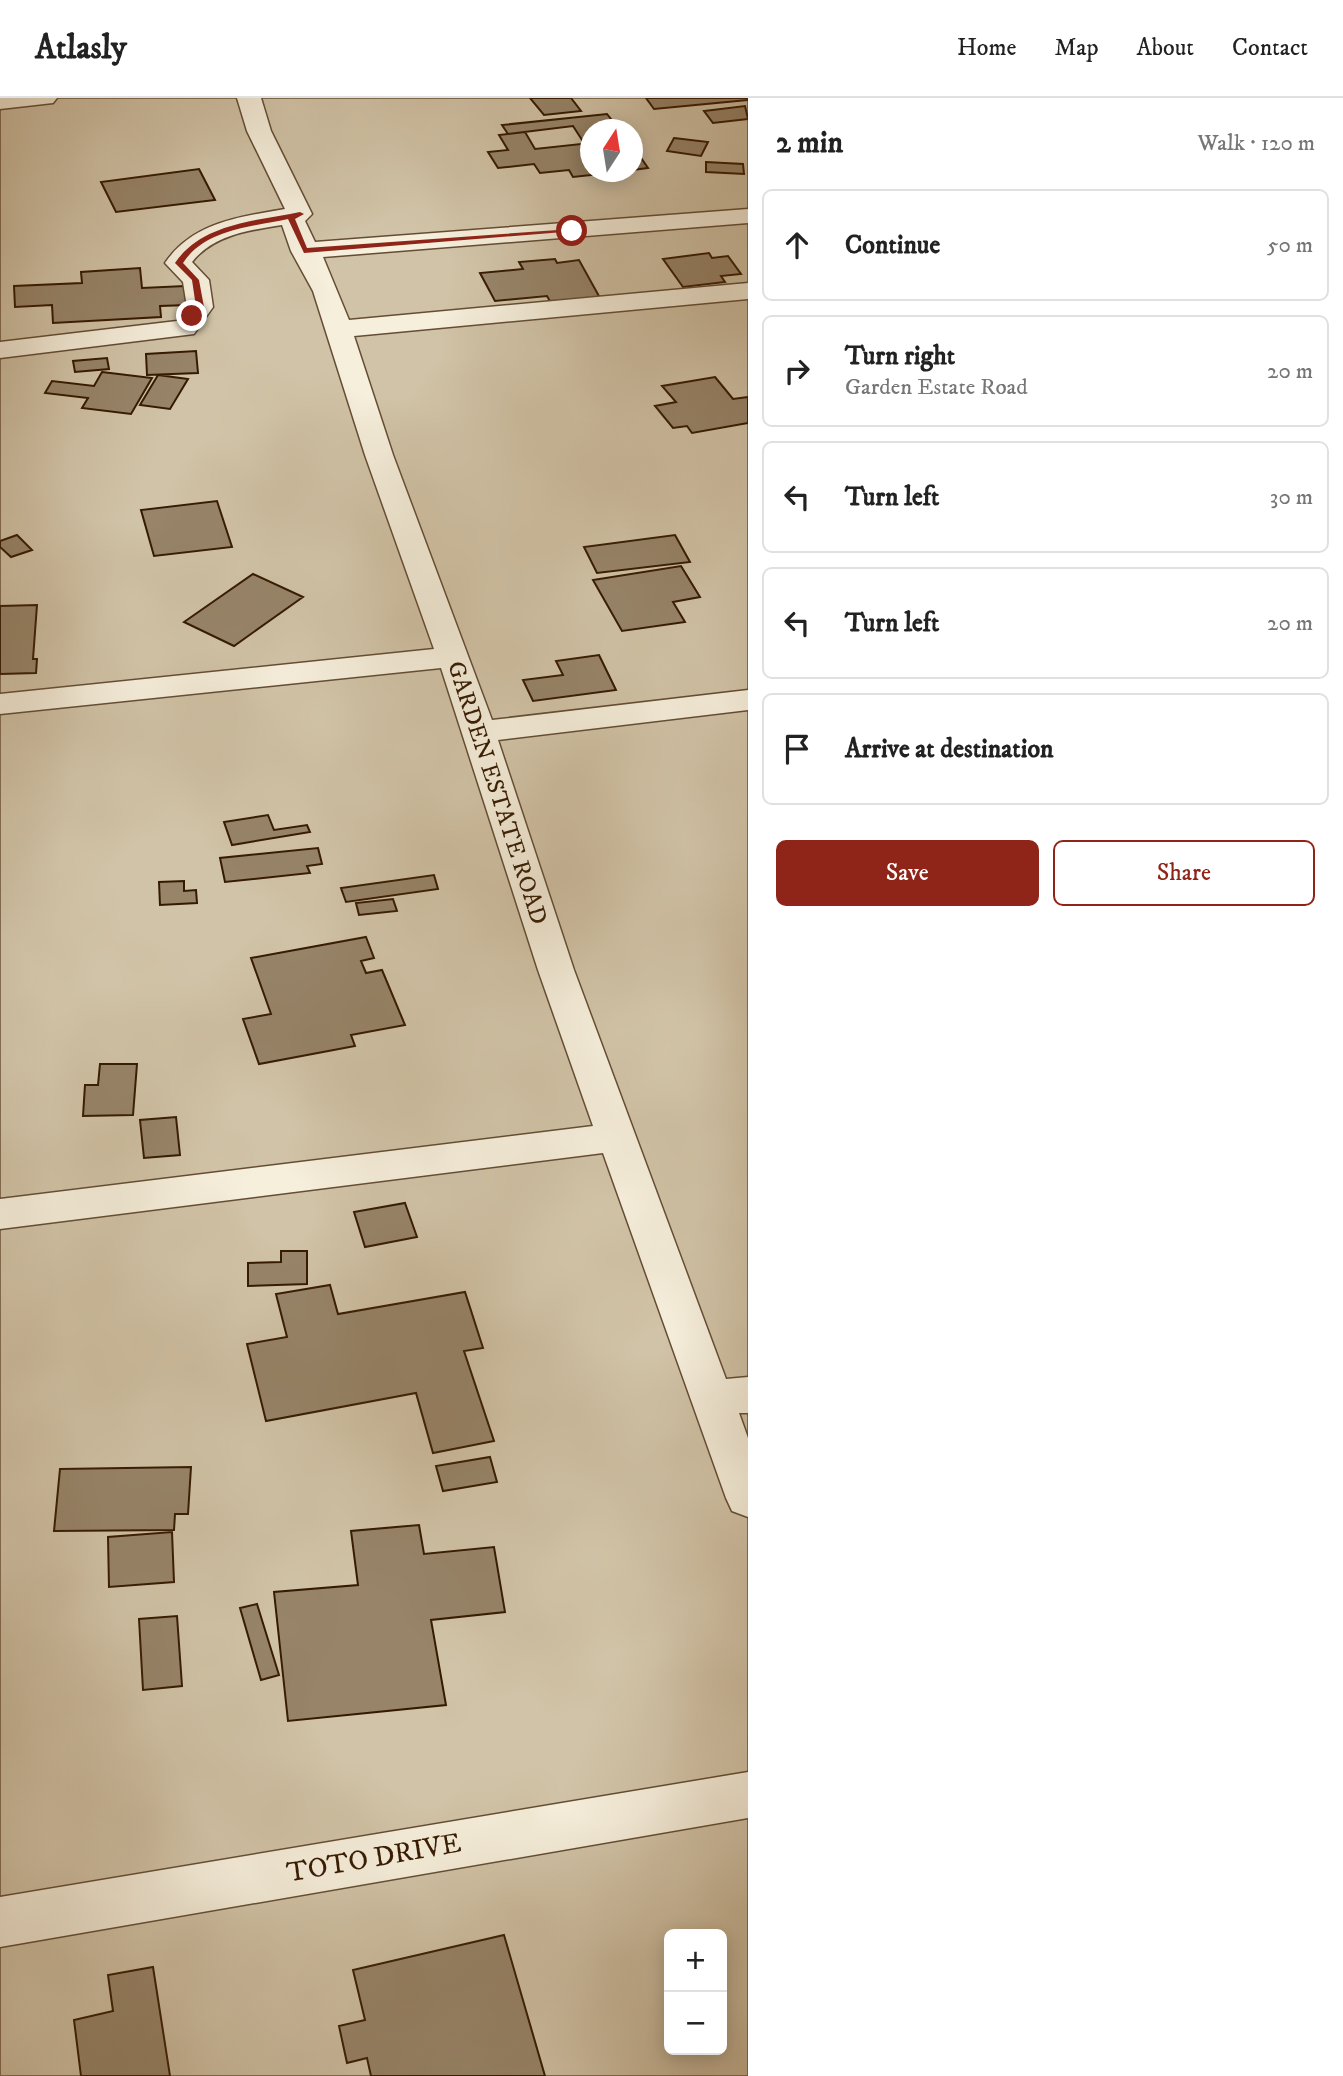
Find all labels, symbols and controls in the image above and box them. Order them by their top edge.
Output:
text: Atlasly [35,28,127,69]
text: Home [957,33,1016,63]
text: Map [1054,33,1099,63]
text: About [1137,33,1194,63]
text: Contact [1232,33,1308,63]
north arrow [580,119,643,182]
text: 2 min [776,125,843,162]
text: Walk · 120 m [1197,129,1315,158]
route start [556,215,587,246]
icon: ahead [778,226,816,264]
text: Continue [845,229,940,262]
text: 50 m [1267,231,1313,260]
route end [176,300,207,331]
text: Turn right [845,340,955,373]
icon: right [778,352,816,390]
text: 20 m [1267,357,1313,386]
text: Garden Estate Road [845,373,1028,402]
icon: left [778,478,816,516]
text: Turn left [845,481,939,514]
text: 30 m [1270,483,1313,512]
icon: left [778,604,816,642]
text: Turn left [845,607,939,640]
text: 20 m [1267,609,1313,638]
street label: GARDEN ESTATE ROAD [440,657,554,929]
icon: arrive [778,730,816,768]
text: Arrive at destination [845,733,1054,766]
button: Save [776,840,1039,906]
button: Share [1053,840,1315,906]
street label: TOTO DRIVE [284,1825,464,1891]
map controls [664,1929,727,2055]
button: + [664,1929,727,1992]
button: − [664,1992,727,2055]

